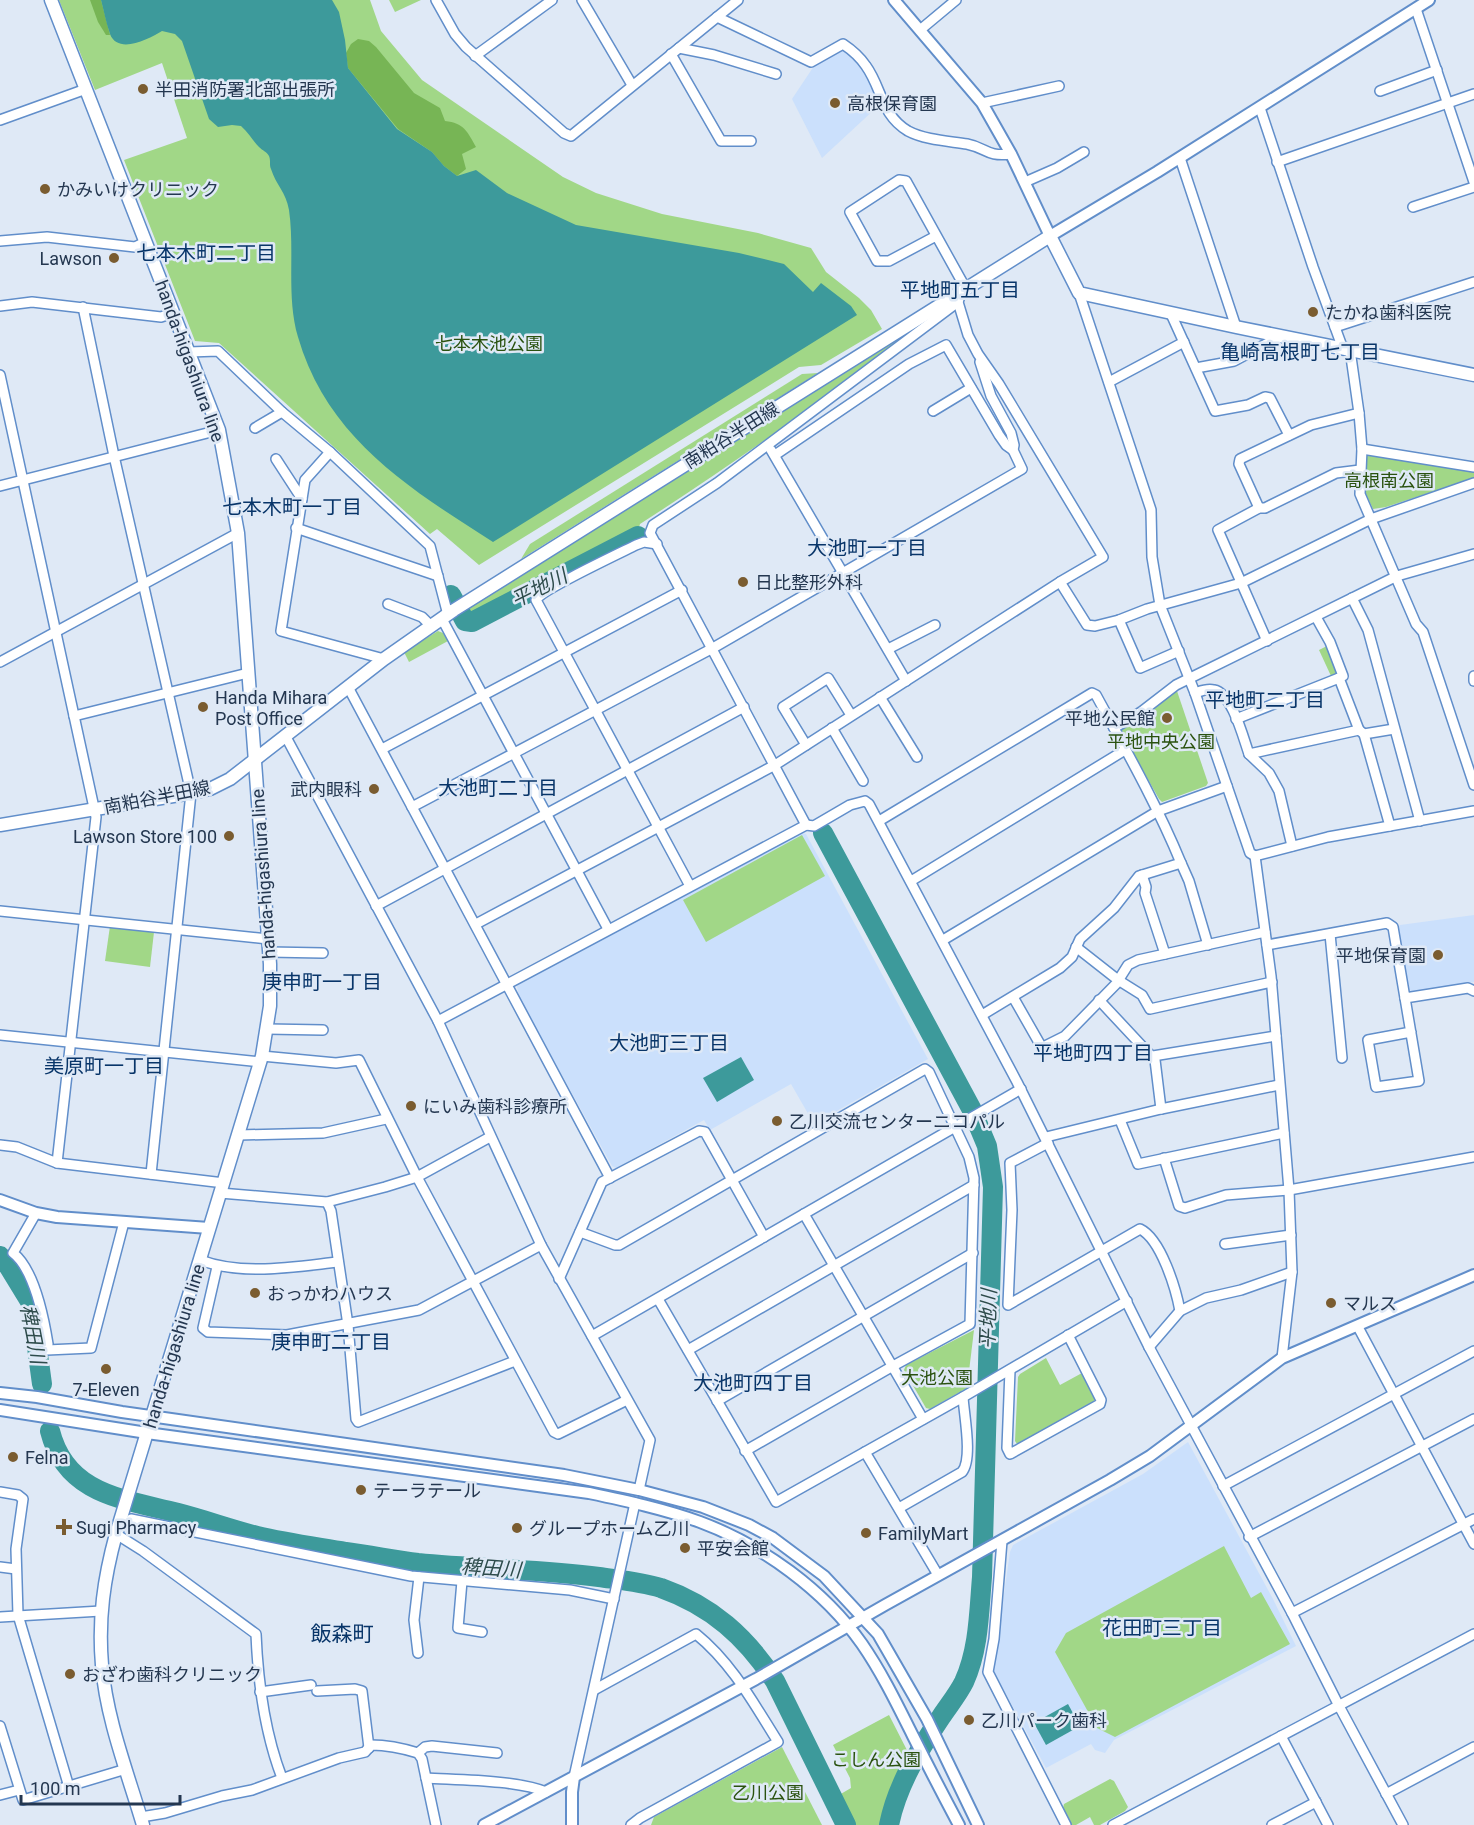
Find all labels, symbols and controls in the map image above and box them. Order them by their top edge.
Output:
place label: 半田消防署北部出張所 [155,79,335,100]
marker: 半田消防署北部出張所 [136,82,150,96]
place label: 高根保育園 [847,93,937,114]
marker: 高根保育園 [828,96,842,110]
place label: かみいけクリニック [57,179,219,200]
marker: かみいけクリニック [38,182,52,196]
district label: 七本木町二丁目 [136,241,276,265]
place label: Lawson [39,248,102,269]
marker: Lawson [107,251,121,265]
street label: handa-higashiura line [151,277,229,445]
district label: 平地町五丁目 [900,278,1020,302]
place label: たかね歯科医院 [1325,302,1451,323]
marker: たかね歯科医院 [1306,305,1320,319]
park label: 七本木池公園 [435,333,543,354]
district label: 亀崎高根町七丁目 [1220,340,1380,364]
street label: 南粕谷半田線 [680,397,782,473]
park label: 高根南公園 [1344,470,1434,491]
district label: 七本木町一丁目 [222,495,362,519]
district label: 大池町一丁目 [807,536,927,560]
water label: 平地川 [507,563,573,612]
place label: 日比整形外科 [755,572,863,593]
marker: 日比整形外科 [736,575,750,589]
place label: Handa Mihara Post Office [215,687,327,729]
district label: 平地町二丁目 [1205,688,1325,712]
marker: Handa Mihara Post Office [196,700,210,714]
place label: 平地公民館 [1065,708,1155,729]
marker: 平地公民館 [1160,711,1174,725]
park label: 平地中央公園 [1107,731,1215,752]
street label: 南粕谷半田線 [102,776,212,818]
district label: 大池町二丁目 [438,776,558,800]
place label: 武内眼科 [290,779,362,800]
marker: 武内眼科 [367,782,381,796]
street label: handa-higashiura line [247,788,279,960]
place label: Lawson Store 100 [73,826,217,847]
marker: Lawson Store 100 [222,829,236,843]
place label: 平地保育園 [1336,945,1426,966]
marker: 平地保育園 [1431,948,1445,962]
district label: 庚申町一丁目 [262,970,382,994]
district label: 大池町三丁目 [609,1031,729,1055]
district label: 平地町四丁目 [1033,1041,1153,1065]
district label: 美原町一丁目 [44,1054,164,1078]
place label: にいみ歯科診療所 [423,1096,567,1117]
marker: にいみ歯科診療所 [404,1099,418,1113]
place label: 乙川交流センターニコパル [789,1111,1005,1132]
marker: 乙川交流センターニコパル [770,1114,784,1128]
street label: handa-higashiura line [139,1261,209,1431]
place label: おっかわハウス [267,1283,393,1304]
marker: おっかわハウス [248,1286,262,1300]
water label: 平地川 [975,1287,1001,1349]
place label: マルス [1343,1293,1397,1314]
marker: マルス [1324,1296,1338,1310]
water label: 稗田川 [15,1302,51,1368]
district label: 庚申町二丁目 [271,1330,391,1354]
marker: 7-Eleven [99,1362,113,1376]
park label: 大池公園 [901,1367,973,1388]
district label: 大池町四丁目 [693,1371,813,1395]
place label: 7-Eleven [72,1379,140,1400]
place label: Felna [25,1447,68,1468]
marker: Felna [6,1450,20,1464]
place label: テーラテール [373,1480,481,1501]
marker: テーラテール [354,1483,368,1497]
place label: Sugi Pharmacy [76,1517,197,1538]
place label: グループホーム乙川 [529,1518,689,1539]
marker: Sugi Pharmacy [57,1520,71,1534]
marker: グループホーム乙川 [510,1521,524,1535]
place label: FamilyMart [878,1523,969,1544]
marker: FamilyMart [859,1526,873,1540]
place label: 平安会館 [697,1538,769,1559]
marker: 平安会館 [678,1541,692,1555]
water label: 稗田川 [460,1554,524,1582]
district label: 花田町三丁目 [1102,1616,1222,1640]
district label: 飯森町 [311,1622,374,1646]
place label: おざわ歯科クリニック [82,1664,262,1685]
marker: おざわ歯科クリニック [63,1667,77,1681]
place label: 乙川パーク歯科 [981,1710,1107,1731]
marker: 乙川パーク歯科 [962,1713,976,1727]
park label: こしん公園 [831,1749,921,1770]
scale bar [21,1768,180,1806]
text: 100 m [30,1778,81,1799]
park label: 乙川公園 [732,1782,804,1803]

